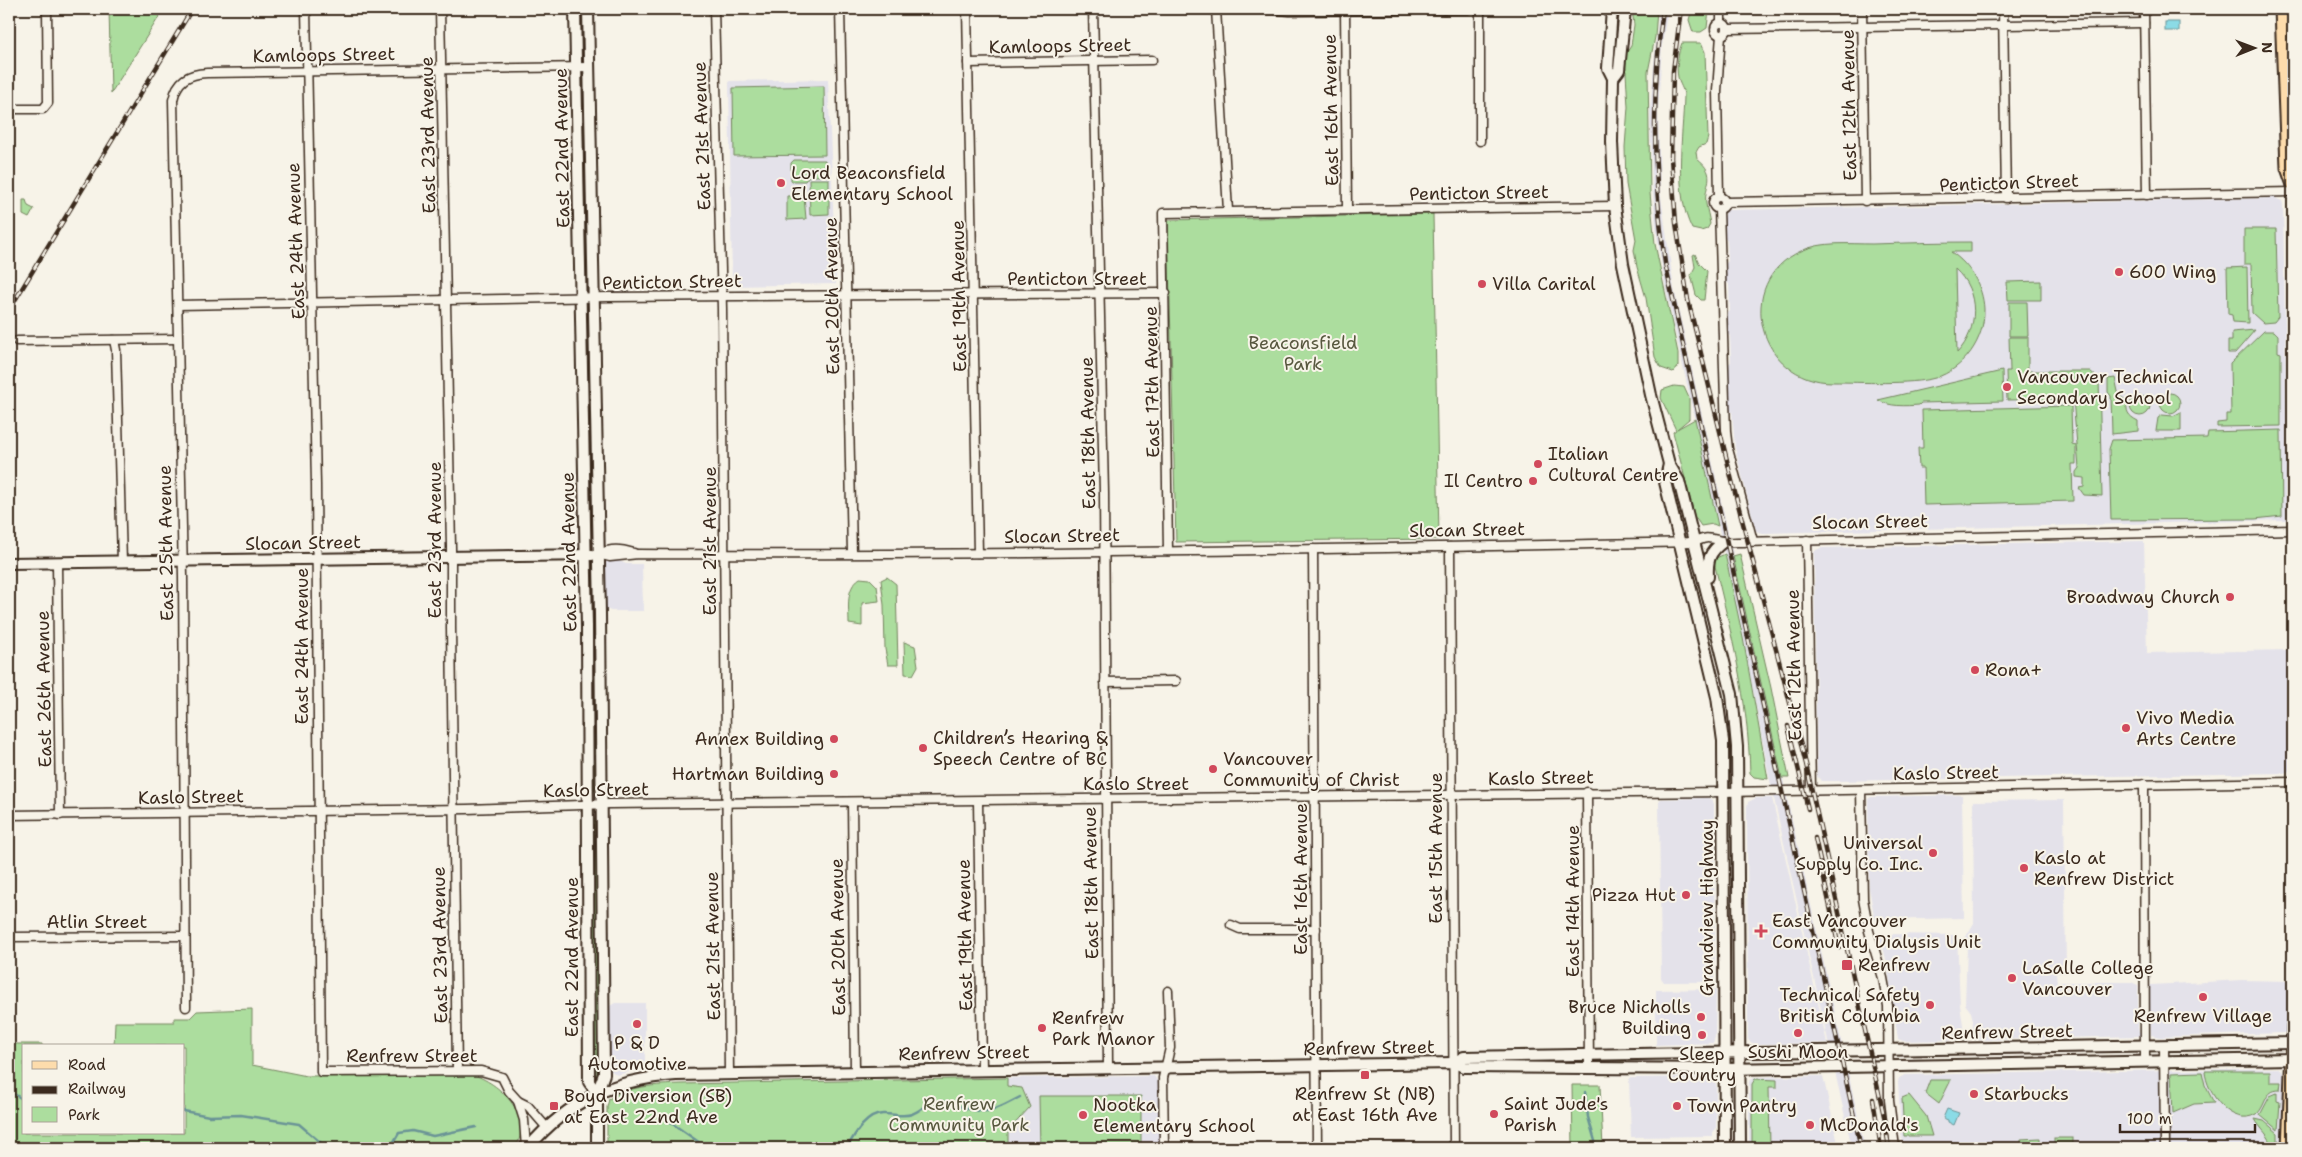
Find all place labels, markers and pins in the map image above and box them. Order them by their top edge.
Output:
place label: Lord Beaconsfield Elementary School [791,161,954,206]
marker: Lord Beaconsfield Elementary School [775,177,787,189]
place label: 600 Wing [2129,260,2216,284]
marker: 600 Wing [2113,266,2125,278]
place label: Villa Carital [1492,272,1596,296]
marker: Villa Carital [1476,278,1488,290]
place label: Vancouver Technical Secondary School [2017,365,2194,410]
marker: Vancouver Technical Secondary School [2001,381,2013,393]
place label: Italian Cultural Centre [1548,442,1679,487]
marker: Italian Cultural Centre [1532,458,1544,470]
place label: Il Centro [1444,469,1523,493]
marker: Il Centro [1527,475,1539,487]
place label: Broadway Church [2067,585,2220,609]
marker: Broadway Church [2224,591,2236,603]
place label: Rona+ [1985,658,2043,682]
marker: Rona+ [1969,664,1981,676]
place label: Vivo Media Arts Centre [2136,706,2237,751]
marker: Vivo Media Arts Centre [2120,722,2132,734]
place label: Children’s Hearing & Speech Centre of BC [933,726,1108,771]
place label: Annex Building [694,727,824,751]
marker: Annex Building [828,733,840,745]
marker: Children’s Hearing & Speech Centre of BC [917,742,929,754]
place label: Vancouver Community of Christ [1223,747,1400,792]
place label: Hartman Building [672,762,824,786]
marker: Vancouver Community of Christ [1207,763,1219,775]
marker: Hartman Building [828,768,840,780]
place label: Universal Supply Co. Inc. [1796,831,1924,876]
place label: Kaslo at Renfrew District [2034,846,2175,891]
marker: Universal Supply Co. Inc. [1927,847,1939,859]
marker: Kaslo at Renfrew District [2018,862,2030,874]
place label: Pizza Hut [1592,883,1676,907]
marker: Pizza Hut [1680,889,1692,901]
place label: East Vancouver Community Dialysis Unit [1772,909,1981,954]
marker: East Vancouver Community Dialysis Unit [1754,924,1768,938]
place label: Renfrew [1858,953,1931,977]
place label: LaSalle College Vancouver [2022,956,2154,1001]
marker: Renfrew [1840,958,1854,972]
marker: LaSalle College Vancouver [2006,972,2018,984]
place label: Technical Safety British Columbia [1780,983,1920,1028]
marker: Renfrew Village [2197,991,2209,1003]
place label: Bruce Nicholls Building [1568,995,1691,1040]
marker: Technical Safety British Columbia [1924,999,1936,1011]
place label: Renfrew Village [2134,1004,2272,1028]
place label: Renfrew Park Manor [1052,1006,1155,1051]
marker: Bruce Nicholls Building [1695,1011,1707,1023]
marker: P & D Automotive [631,1018,643,1030]
marker: Renfrew Park Manor [1036,1022,1048,1034]
marker: Sushi Moon [1792,1027,1804,1039]
marker: Sleep Country [1696,1029,1708,1041]
place label: P & D Automotive [587,1031,687,1076]
place label: Sushi Moon [1748,1040,1848,1064]
place label: Sleep Country [1668,1042,1736,1087]
marker: Renfrew St (NB) at East 16th Ave [1359,1069,1371,1081]
place label: Renfrew St (NB) at East 16th Ave [1292,1082,1438,1127]
place label: Starbucks [1984,1082,2069,1106]
place label: Boyd Diversion (SB) at East 22nd Ave [564,1084,732,1129]
marker: Starbucks [1968,1088,1980,1100]
place label: Saint Jude's Parish [1504,1092,1609,1137]
place label: Nootka Elementary School [1093,1093,1256,1138]
place label: Town Pantry [1687,1094,1797,1118]
marker: Boyd Diversion (SB) at East 22nd Ave [548,1100,560,1112]
marker: Town Pantry [1671,1100,1683,1112]
marker: Saint Jude's Parish [1488,1108,1500,1120]
marker: Nootka Elementary School [1077,1109,1089,1121]
place label: McDonald's [1820,1113,1919,1137]
marker: McDonald's [1804,1119,1816,1131]

